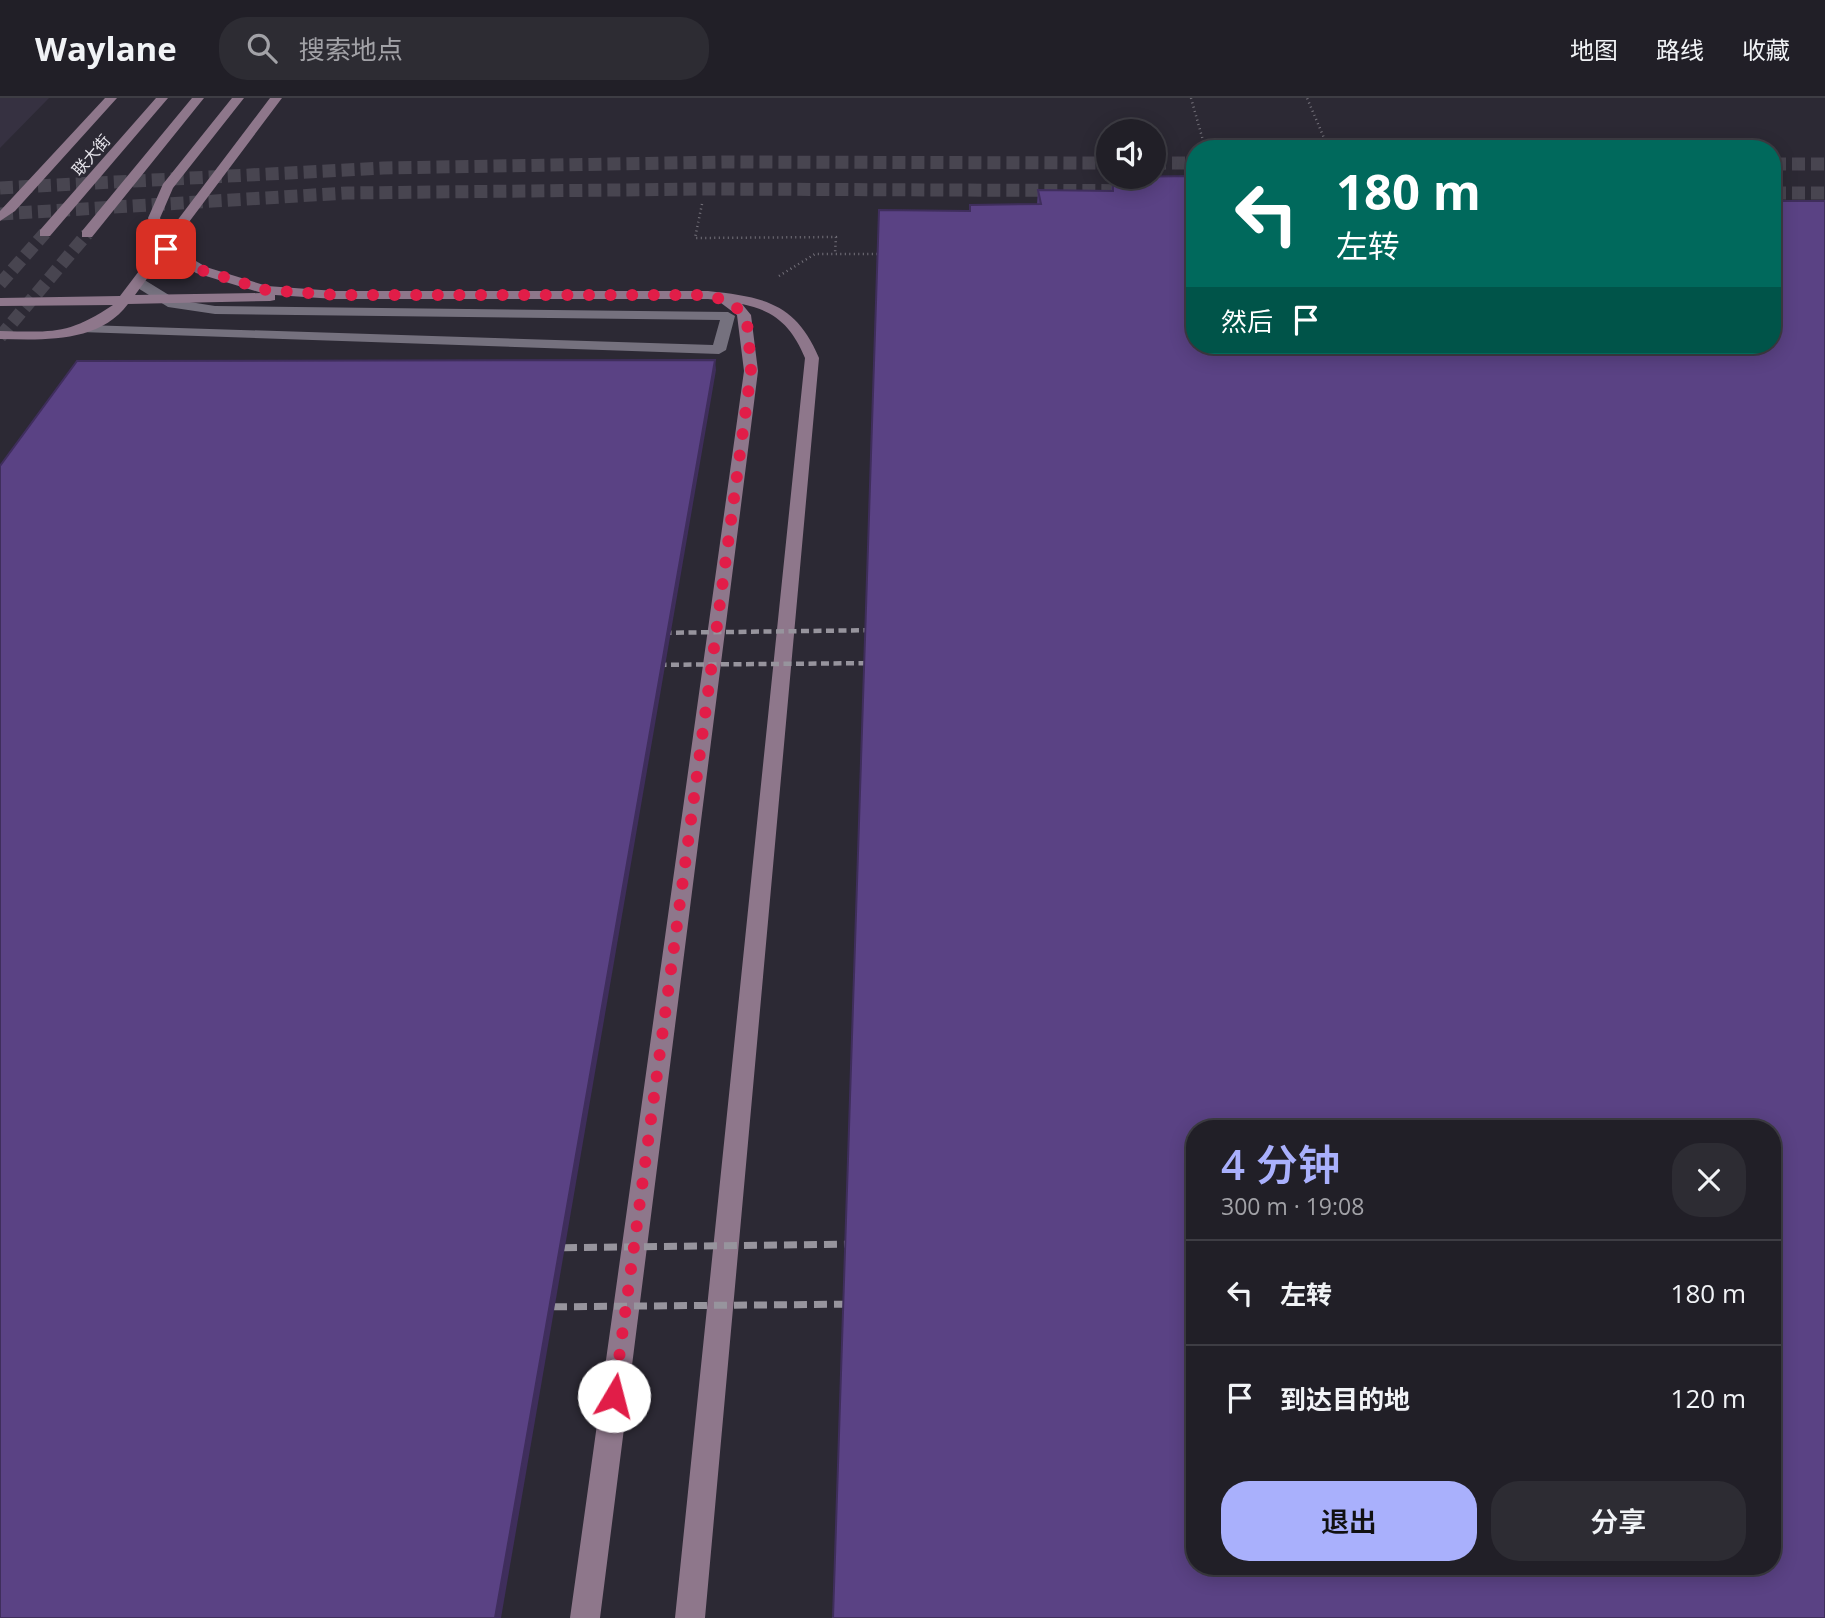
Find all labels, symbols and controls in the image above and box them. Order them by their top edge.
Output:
search box [219,17,709,80]
text: Waylane [35,26,177,71]
icon: search [243,29,281,67]
text: 搜索地点 [299,31,403,67]
text: 地图 [1570,33,1618,66]
text: 路线 [1656,33,1704,66]
text: 收藏 [1742,33,1790,66]
map controls [1096,119,1166,189]
button: sound [1096,119,1166,189]
street label: 联大街 [67,130,115,180]
text: 180 m [1336,158,1481,224]
icon: left [1221,168,1312,259]
pin [136,219,196,279]
text: 左转 [1336,224,1400,267]
icon: arrive [147,230,185,268]
icon: arrive [1287,301,1325,339]
text: 然后 [1221,303,1273,339]
text: 4 分钟 [1221,1135,1340,1192]
button: close [1672,1143,1746,1217]
text: 300 m · 19:08 [1221,1190,1364,1222]
icon: left [1221,1274,1259,1312]
text: 180 m [1671,1275,1746,1311]
text: 左转 [1280,1276,1332,1312]
position arrow [577,1359,651,1433]
icon: arrive [1221,1379,1259,1417]
text: 120 m [1671,1380,1746,1416]
text: 到达目的地 [1280,1381,1410,1417]
button: 退出 [1221,1481,1477,1561]
button: 分享 [1491,1481,1746,1561]

